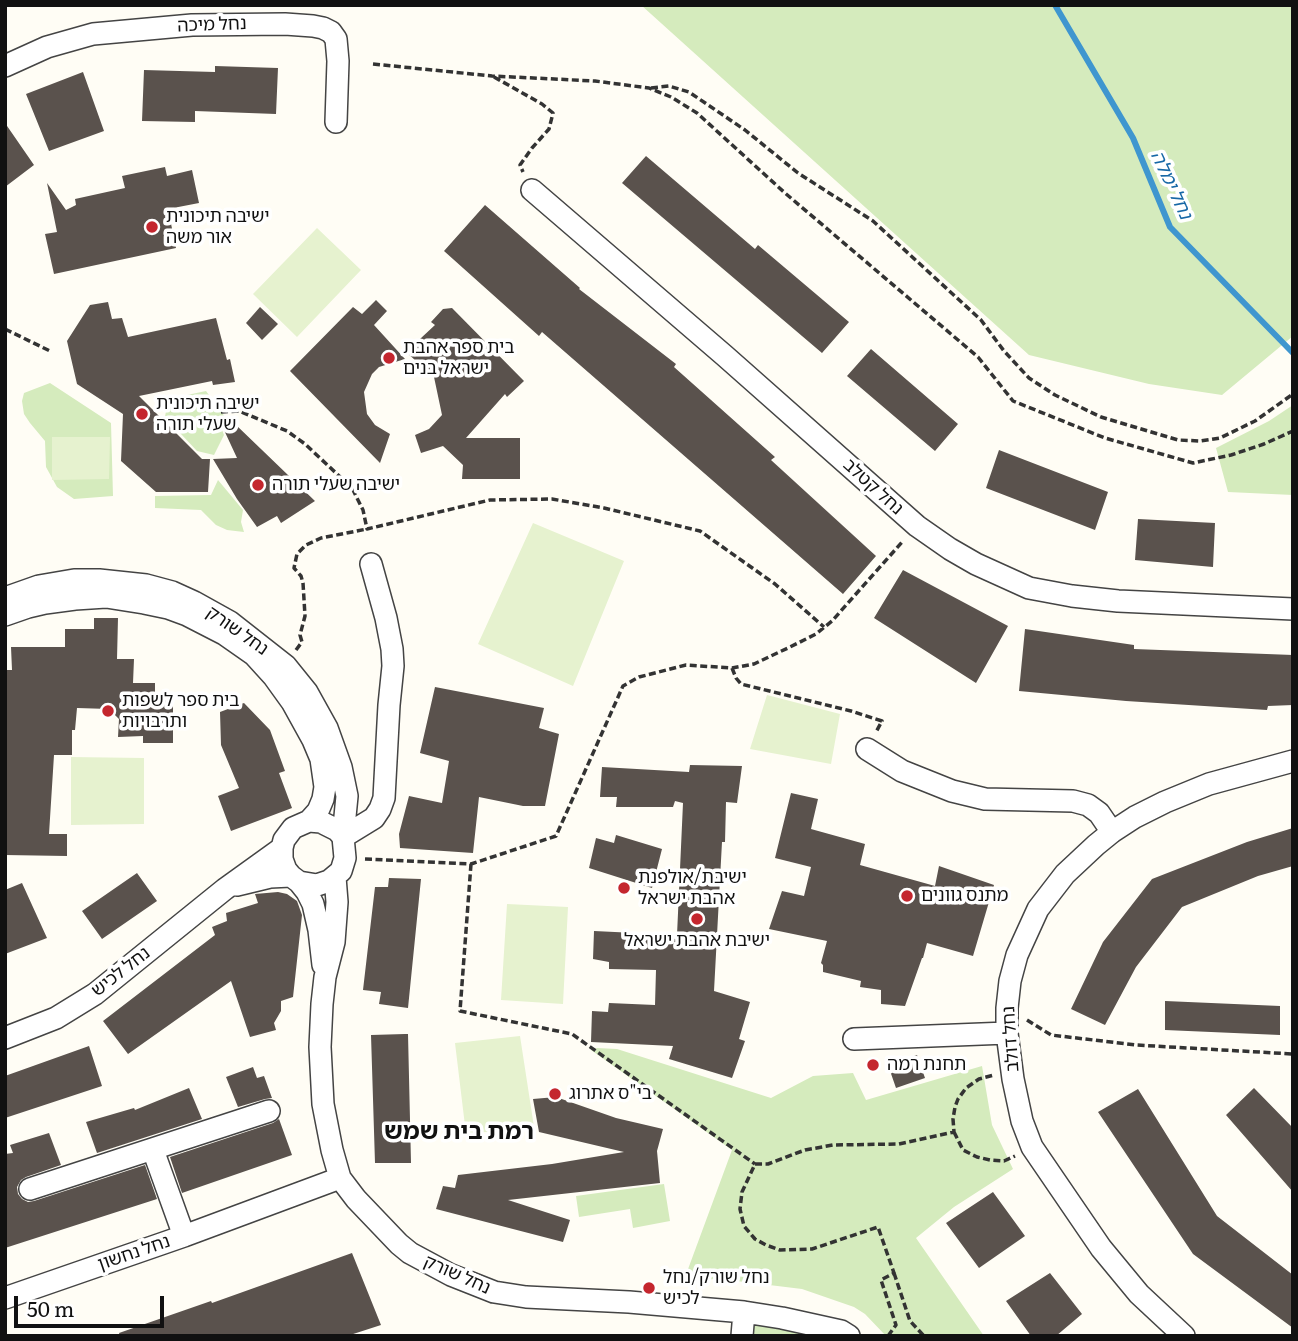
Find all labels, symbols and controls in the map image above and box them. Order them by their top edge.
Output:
street label: נחל מיכה [177,13,247,37]
water label: נחל ימלה [1145,147,1197,223]
place label: ישיבה תיכונית אור משה [166,206,270,248]
marker: ישיבה תיכונית אור משה [144,219,160,235]
place label: בית ספר אהבת ישראל בנים [403,337,515,380]
marker: בית ספר אהבת ישראל בנים [381,350,397,366]
place label: ישיבה תיכונית שעלי תורה [156,393,260,436]
marker: ישיבה תיכונית שעלי תורה [134,406,150,422]
street label: נחל קטלב [838,454,908,520]
place label: ישיבה שעלי תורה [272,474,400,496]
marker: ישיבה שעלי תורה [250,477,266,493]
street label: נחל שורק [202,602,272,660]
place label: בית ספר לשפות ותרבויות [122,690,240,732]
marker: בית ספר לשפות ותרבויות [100,703,116,719]
place label: ישיבת/אולפנת אהבת ישראל [638,867,747,910]
marker: ישיבת/אולפנת אהבת ישראל [616,880,632,896]
place label: מתנס גוונים [921,885,1008,907]
marker: מתנס גוונים [899,888,915,904]
marker: ישיבת אהבת ישראל [689,911,705,927]
place label: ישיבת אהבת ישראל [624,930,770,952]
street label: נחל לכיש [87,942,155,1002]
street label: נחל דולב [998,1005,1024,1073]
place label: תחנת רמה [887,1054,966,1076]
marker: תחנת רמה [865,1057,881,1073]
place label: בי"ס אתרוג [569,1083,652,1105]
marker: בי"ס אתרוג [547,1086,563,1102]
district label: רמת בית שמש [384,1118,534,1146]
street label: נחל נחשון [95,1231,173,1275]
street label: נחל שורק [420,1251,494,1299]
place label: נחל שורק/נחל לכיש [663,1267,770,1310]
marker: נחל שורק/נחל לכיש [641,1280,657,1296]
scale bar [18,1282,168,1326]
text: 50 m [27,1292,74,1323]

